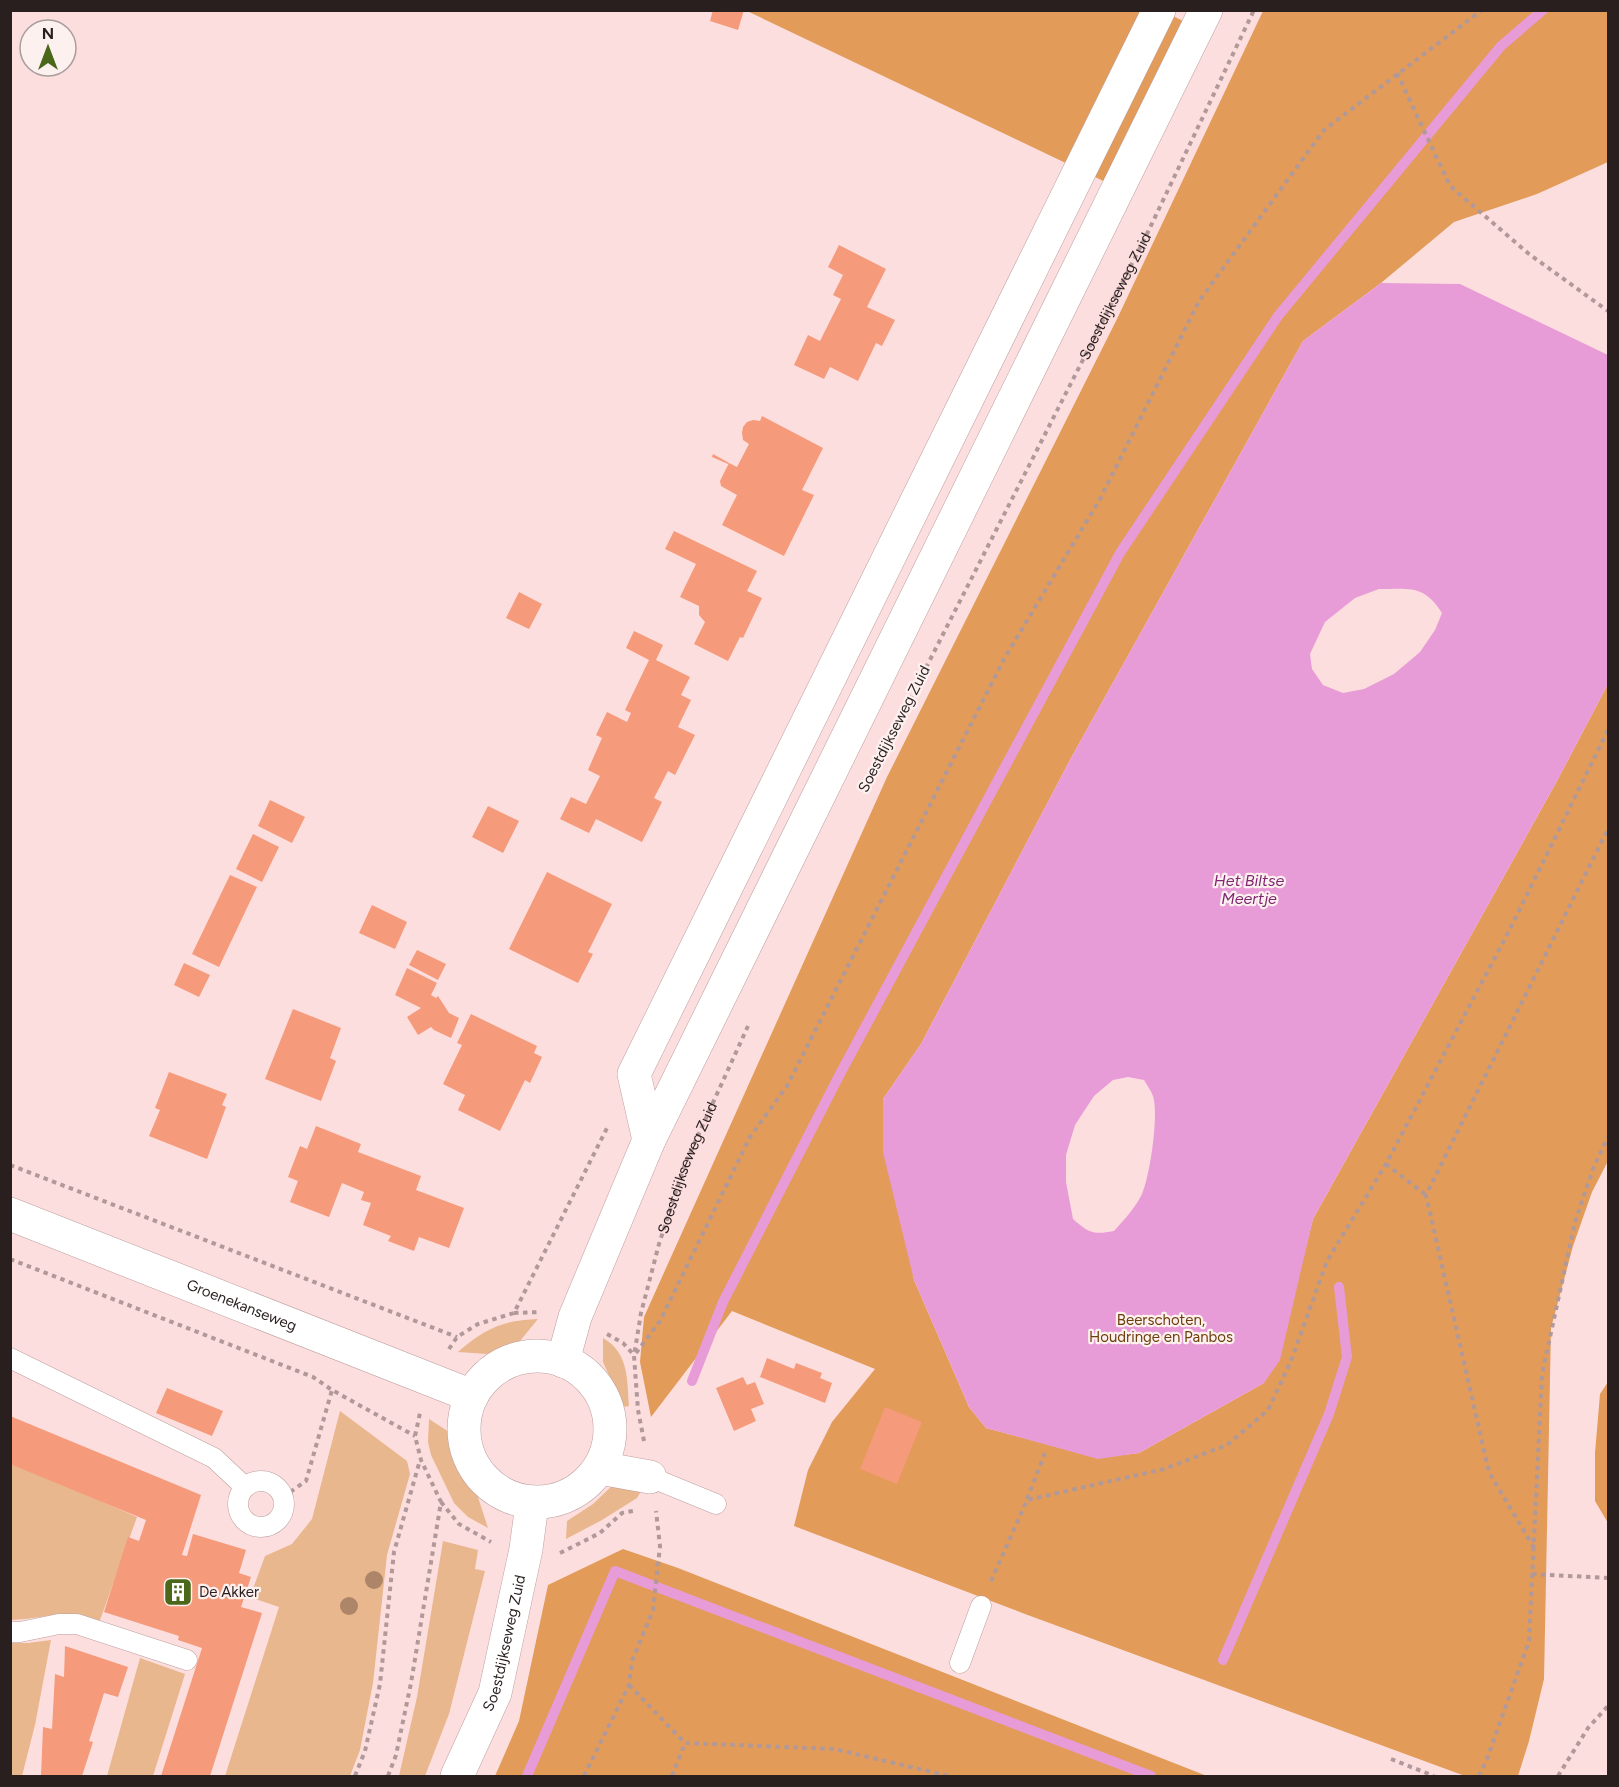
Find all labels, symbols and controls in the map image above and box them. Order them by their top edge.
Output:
north arrow [18,18,78,78]
text: N [42,24,54,43]
street label: Soestdijkseweg Zuid [1075,230,1155,363]
street label: Soestdijkseweg Zuid [854,663,934,795]
water label: Het Biltse Meertje [1214,871,1284,908]
street label: Soestdijkseweg Zuid [654,1099,721,1236]
street label: Groenekanseweg [184,1275,299,1335]
park label: Beerschoten, Houdringe en Panbos [1089,1311,1233,1346]
street label: Soestdijkseweg Zuid [479,1573,529,1714]
building icon: De Akker [162,1576,194,1608]
place label: De Akker [199,1583,259,1601]

